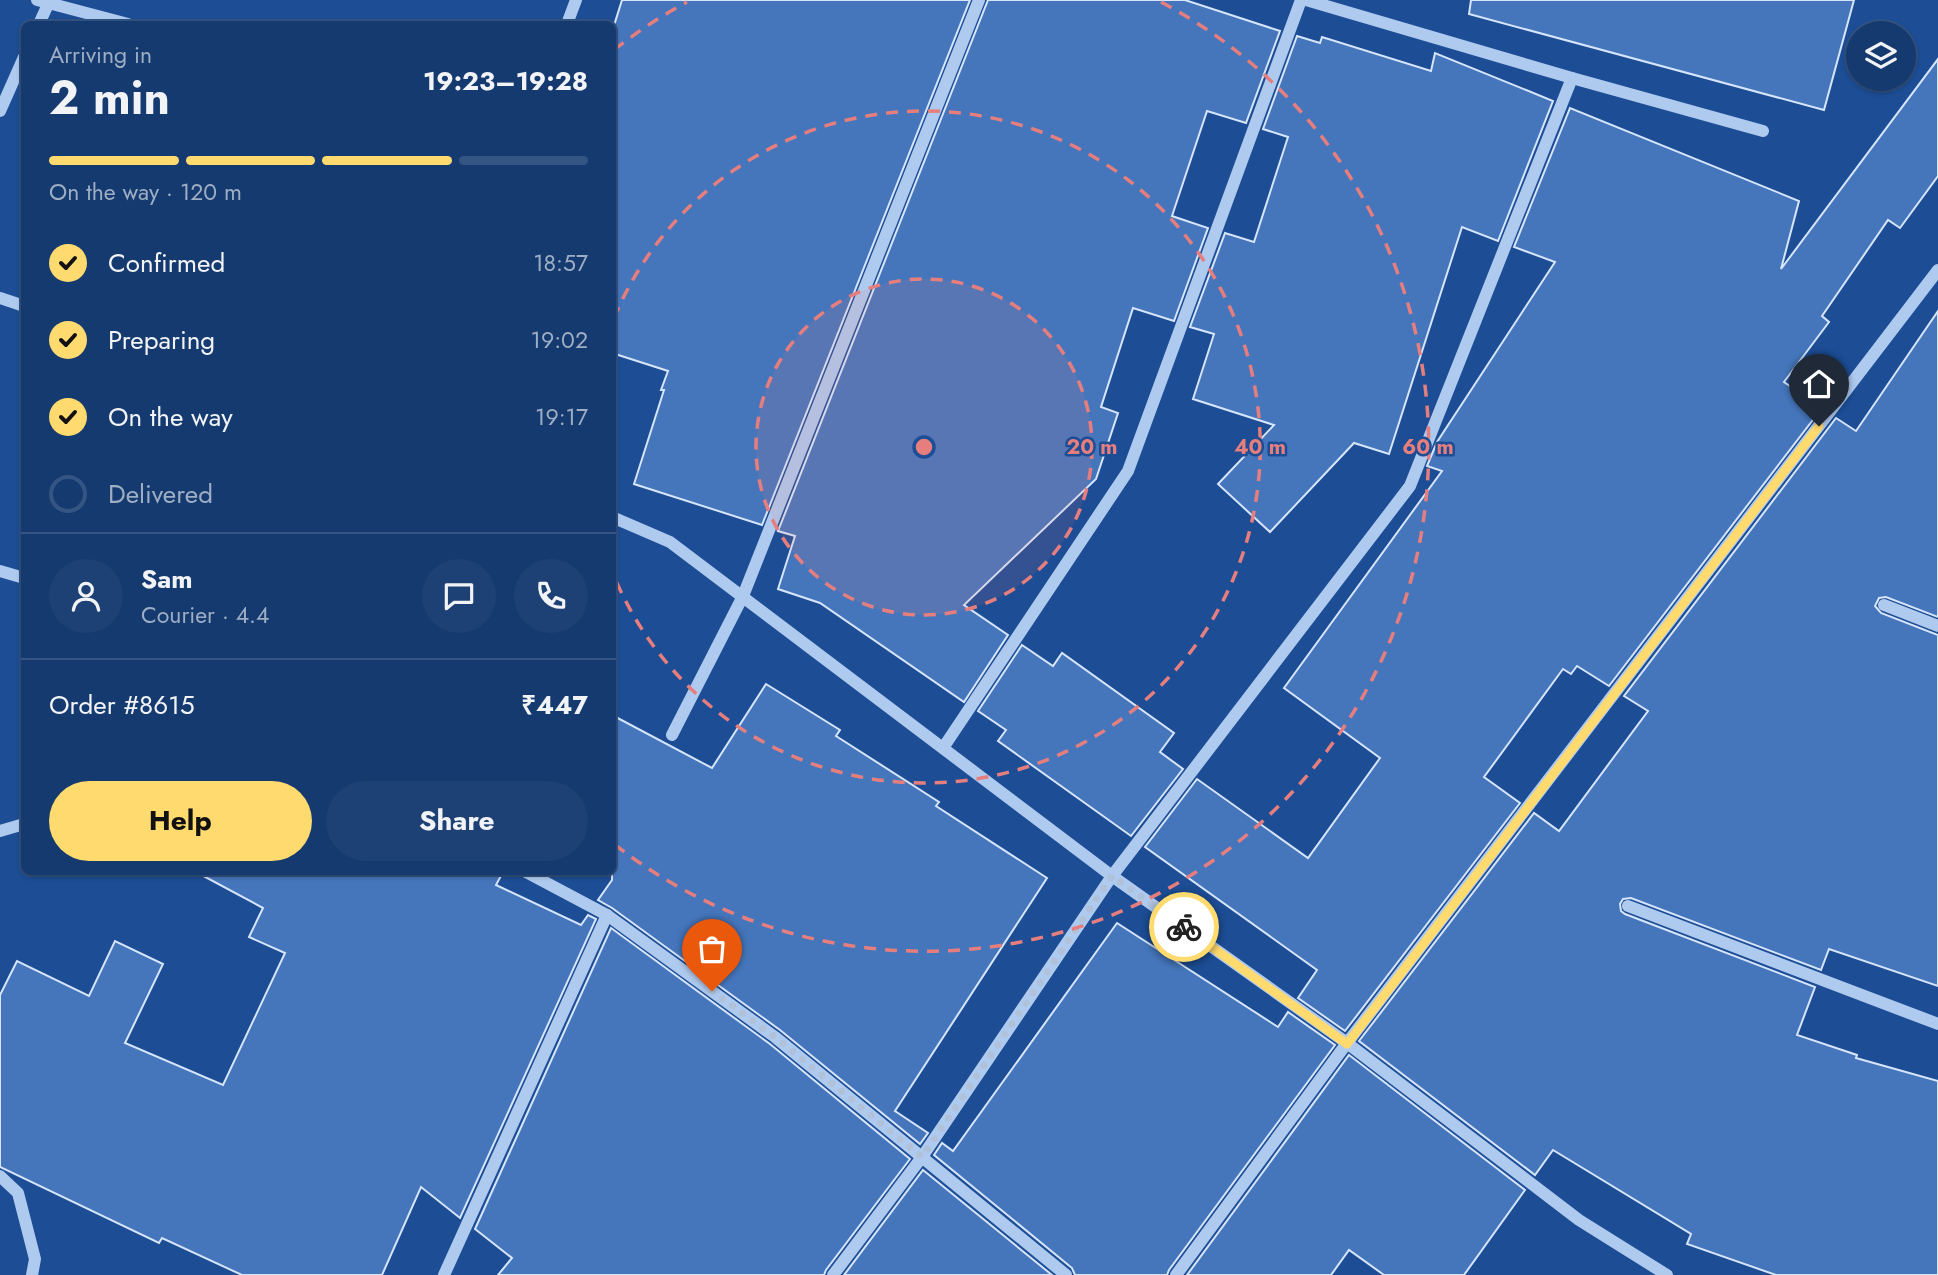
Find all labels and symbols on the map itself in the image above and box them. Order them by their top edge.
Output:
pin [1789,354,1849,426]
text: 20 m [1066,432,1118,462]
text: 40 m [1234,432,1286,462]
text: 60 m [1402,432,1454,462]
centre of rings [912,435,936,459]
courier [1149,892,1219,962]
pin [682,919,742,991]

